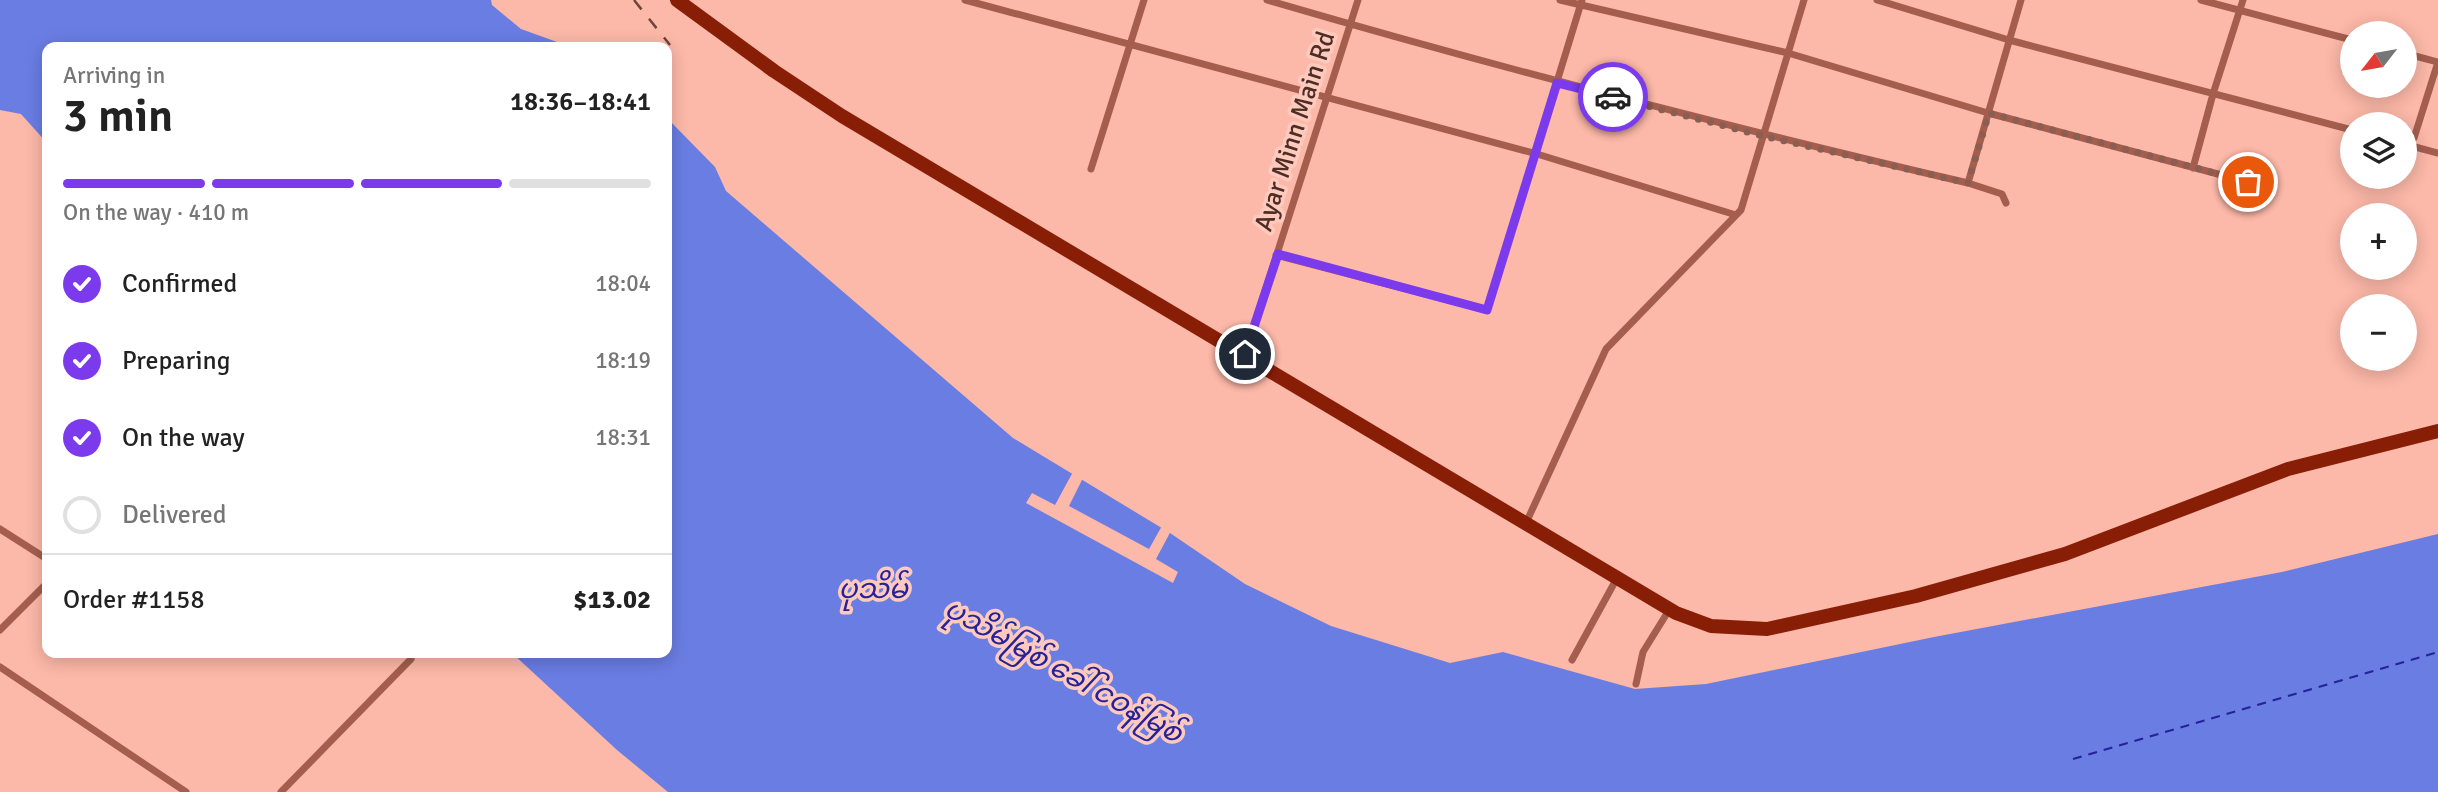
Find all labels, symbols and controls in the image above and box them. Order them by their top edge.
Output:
north arrow [2340,21,2417,98]
map controls [2340,21,2417,371]
street label: Ayar Minn Main Rd [1248,27,1342,235]
text: Arriving in [63,61,165,90]
courier [1578,62,1648,132]
icon: car [1594,78,1632,116]
text: 18:36–18:41 [510,86,651,118]
text: 3 min [63,88,173,144]
button: layers [2340,112,2417,189]
pin [2218,152,2278,212]
icon: bag [2229,163,2267,201]
text: On the way · 410 m [63,198,249,227]
button: + [2340,203,2417,280]
icon: check [63,265,101,303]
text: Confirmed [122,268,237,300]
text: 18:04 [595,269,651,298]
button: − [2340,294,2417,371]
pin [1215,324,1275,384]
icon: home [1226,335,1264,373]
icon: check [63,342,101,380]
text: Preparing [122,345,230,377]
text: 18:19 [595,346,651,375]
icon: check [63,419,101,457]
text: On the way [122,422,245,454]
text: 18:31 [595,423,651,452]
text: Delivered [122,499,227,531]
water label: ပုသိမ် [838,569,910,612]
text: Order #1158 [63,584,204,616]
text: $13.02 [573,584,651,616]
water label: ပုသိမ်မြစ် ခေါ် ငဝန်မြစ် [936,589,1192,757]

